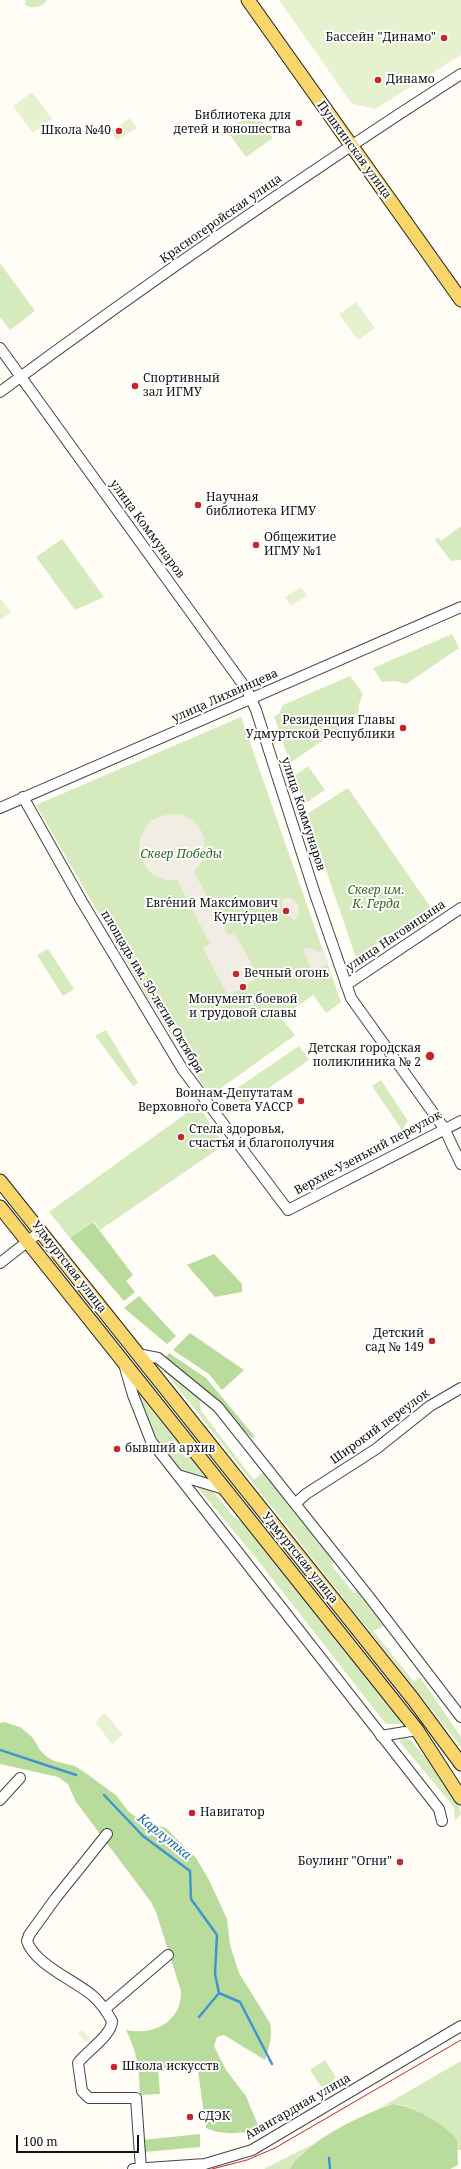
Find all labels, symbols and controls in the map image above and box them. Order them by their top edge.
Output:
place label: Бассейн "Динамо" [326,31,436,45]
marker: Бассейн "Динамо" [439,33,449,43]
place label: Динамо [386,73,435,87]
marker: Динамо [373,75,383,85]
street label: Пушкинская улица [314,98,394,202]
place label: Библиотека для детей и юношества [174,109,291,137]
marker: Библиотека для детей и юношества [294,118,304,128]
place label: Школа №40 [41,124,111,138]
marker: Школа №40 [114,126,124,136]
street label: Красногеройская улица [157,171,285,267]
place label: Спортивный зал ИГМУ [143,372,220,400]
marker: Спортивный зал ИГМУ [130,381,140,391]
street label: улица Коммунаров [106,477,188,581]
place label: Научная библиотека ИГМУ [206,491,316,519]
marker: Научная библиотека ИГМУ [193,500,203,510]
place label: Общежитие ИГМУ №1 [264,531,336,559]
marker: Общежитие ИГМУ №1 [251,540,261,550]
street label: улица Лихвинцева [170,666,280,726]
place label: Резиденция Главы Удмуртской Республики [246,714,395,742]
marker: Резиденция Главы Удмуртской Республики [398,723,408,733]
street label: улица Коммунаров [278,756,328,872]
park label: Сквер Победы [140,848,222,862]
park label: Сквер им. К. Герда [348,884,404,912]
place label: Евге́ний Макси́мович Кунгу́рцев [146,897,278,925]
street label: улица Наговицына [344,897,448,975]
marker: Евге́ний Макси́мович Кунгу́рцев [281,906,291,916]
street label: площадь им. 50-летия Октября [98,908,206,1076]
place label: Вечный огонь [244,967,329,981]
marker: Вечный огонь [231,969,241,979]
marker: Монумент боевой и трудовой славы [238,982,248,992]
place label: Монумент боевой и трудовой славы [188,993,298,1021]
place label: Детская городская поликлиника № 2 [308,1042,421,1070]
marker: Детская городская поликлиника № 2 [424,1050,436,1062]
place label: Воинам-Депутатам Верховного Совета УАССР [138,1087,293,1115]
marker: Воинам-Депутатам Верховного Совета УАССР [296,1096,306,1106]
street label: Верхне-Узенький переулок [292,1108,444,1198]
place label: Стела здоровья, счастья и благополучия [189,1123,335,1151]
marker: Стела здоровья, счастья и благополучия [176,1132,186,1142]
street label: Удмуртская улица [29,1218,109,1316]
place label: Детский сад № 149 [365,1327,424,1355]
marker: Детский сад № 149 [427,1336,437,1346]
street label: Широкий переулок [328,1386,432,1468]
place label: бывший архив [125,1442,215,1456]
marker: бывший архив [112,1444,122,1454]
street label: Удмуртская улица [259,1510,341,1606]
place label: Навигатор [200,1806,265,1820]
marker: Навигатор [187,1808,197,1818]
water label: Карлутка [134,1811,194,1863]
place label: Боулинг "Огни" [298,1855,392,1869]
marker: Боулинг "Огни" [395,1857,405,1867]
place label: Школа искусств [122,2060,219,2074]
marker: Школа искусств [109,2062,119,2072]
street label: Авангардная улица [243,2071,353,2143]
place label: СДЭК [198,2110,230,2124]
marker: СДЭК [185,2112,195,2122]
scale bar [18,2127,141,2153]
text: 100 m [23,2133,58,2150]

